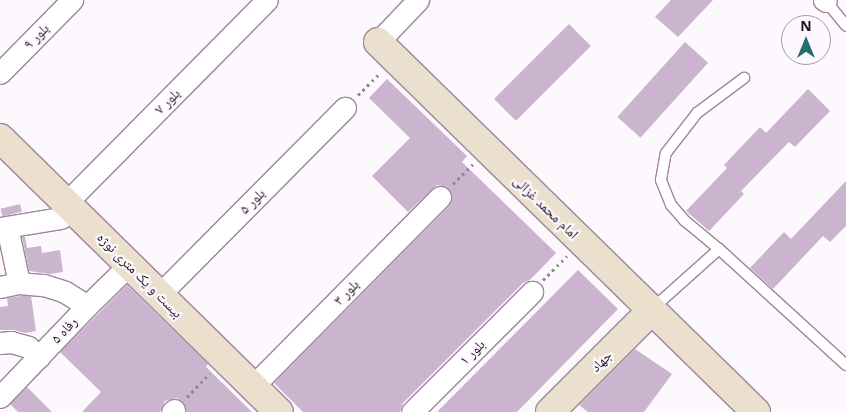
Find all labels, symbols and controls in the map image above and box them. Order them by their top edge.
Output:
north arrow [781,15,831,65]
text: N [800,16,812,35]
street label: بلور ۹ [20,20,52,52]
street label: بلور ۷ [151,85,183,117]
street label: امام محمد غزالی [510,172,582,242]
street label: بلور ۵ [236,185,268,217]
street label: بیست و یک متری نوژه [94,229,186,321]
street label: بلور ۳ [330,276,362,308]
street label: رفاه ۵ [47,313,81,347]
street label: بلور ۱ [456,336,488,368]
street label: جهاد [587,347,615,375]

